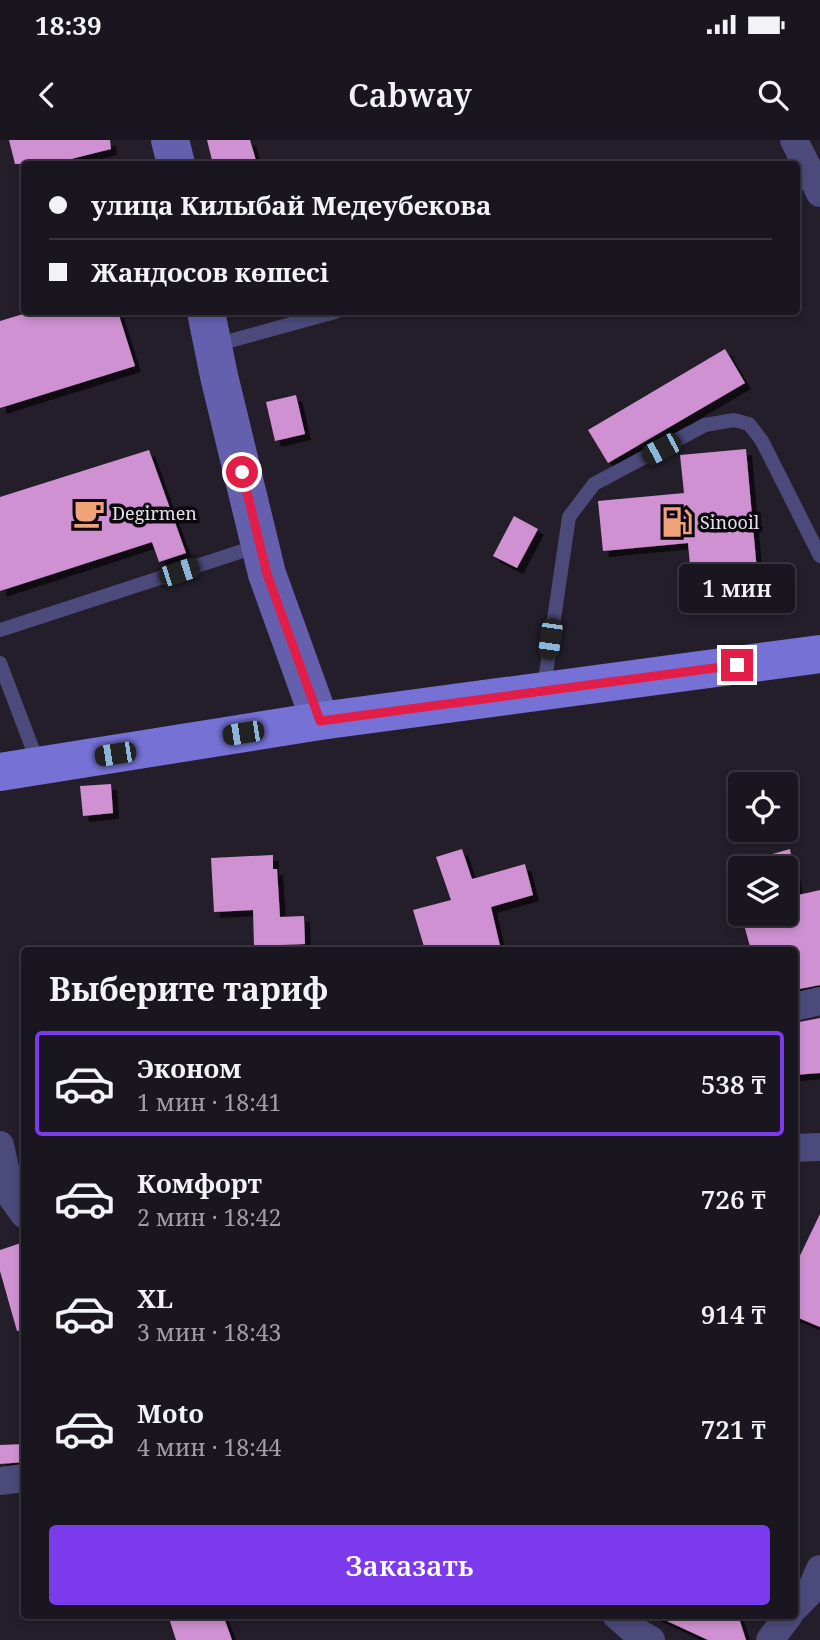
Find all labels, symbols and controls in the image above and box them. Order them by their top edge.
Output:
text: 18:39 [35,7,102,43]
text: Cabway [348,73,472,116]
icon: back [28,76,66,114]
icon: search [754,76,792,114]
text: улица Килыбай Медеубекова [91,187,491,223]
text: Жандосов көшесі [91,254,329,290]
car [638,430,685,468]
route start [226,456,258,488]
cafe icon: Degirmen [72,496,106,530]
place label: Degirmen [112,501,197,525]
fuel station icon: Sinooil [660,505,694,539]
place label: Sinooil [700,510,760,534]
car [156,556,203,588]
callout: 1 мин [679,564,795,612]
text: 1 мин [702,572,772,604]
car [537,617,564,661]
route end [721,649,753,681]
car [221,719,266,747]
car [93,740,138,768]
map controls [728,772,798,926]
button: locate [728,772,798,842]
button: layers [728,856,798,926]
text: Выберите тариф [49,967,328,1010]
text: Эконом [137,1050,241,1086]
icon: car [53,1052,116,1115]
text: 538 ₸ [701,1066,766,1102]
text: 1 мин · 18:41 [137,1086,281,1118]
text: Комфорт [137,1165,262,1201]
icon: car [53,1167,116,1230]
text: 726 ₸ [701,1181,766,1217]
text: 2 мин · 18:42 [137,1201,281,1233]
text: XL [137,1280,173,1316]
icon: car [53,1282,116,1345]
text: 914 ₸ [701,1296,766,1332]
text: 3 мин · 18:43 [137,1316,281,1348]
text: Moto [137,1395,204,1431]
icon: car [53,1397,116,1460]
text: 721 ₸ [701,1411,766,1447]
text: 4 мин · 18:44 [137,1431,281,1463]
button: Заказать [49,1525,770,1605]

